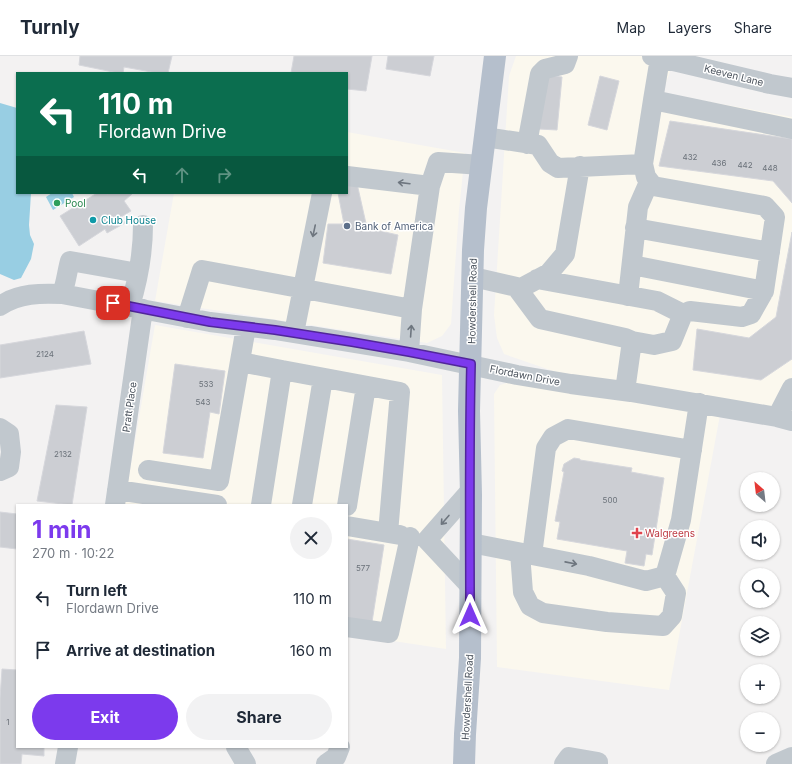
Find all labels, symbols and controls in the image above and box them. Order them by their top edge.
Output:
text: Turnly [20,16,80,39]
text: Map [617,19,646,36]
text: Layers [668,19,712,36]
text: Share [734,19,772,36]
street label: Keeven Lane [703,62,765,88]
text: 110 m [98,87,173,121]
icon: left [32,88,84,140]
text: Flordawn Drive [98,121,226,142]
house number: 432 [683,152,698,162]
house number: 436 [711,158,727,168]
house number: 442 [737,160,753,170]
house number: 448 [762,163,778,173]
icon: left [129,164,151,186]
icon: ahead [171,164,193,186]
icon: right [213,164,235,186]
one-way arrow [398,179,411,187]
place label: Pool [65,197,86,209]
marker: Pool [52,198,62,208]
place label: Club House [101,214,156,226]
marker: Club House [88,215,98,225]
place label: Bank of America [355,220,433,232]
marker: Bank of America [342,221,352,231]
one-way arrow [310,224,318,237]
street label: Howdershell Road [465,258,479,344]
pin [96,286,130,320]
icon: arrive [102,292,124,314]
one-way arrow [407,325,414,338]
house number: 2124 [36,349,54,359]
street label: Flordawn Drive [489,362,561,388]
house number: 533 [199,379,213,389]
street label: Pratt Place [120,381,139,433]
house number: 543 [196,397,211,407]
house number: 2132 [54,449,72,459]
north arrow [740,472,780,512]
map controls [740,472,780,752]
house number: 500 [603,495,617,505]
text: 1 min [32,515,91,544]
one-way arrow [441,515,450,525]
button: close [290,517,332,559]
button: sound [740,520,780,560]
place label: Walgreens [645,527,695,539]
marker: Walgreens [632,528,642,538]
text: 270 m · 10:22 [32,545,114,561]
one-way arrow [564,559,577,567]
house number: 577 [356,563,371,573]
button: search [740,568,780,608]
text: Turn left [66,581,127,600]
icon: left [32,587,54,609]
text: 110 m [293,589,332,608]
position arrow [449,594,491,636]
text: Flordawn Drive [66,600,159,616]
button: layers [740,616,780,656]
icon: arrive [32,639,54,661]
text: Arrive at destination [66,641,215,660]
text: 160 m [290,641,332,660]
street label: Howdershell Road [459,654,475,740]
button: + [740,664,780,704]
button: Exit [32,694,178,740]
button: Share [186,694,332,740]
button: − [740,712,780,752]
house number: 1 [6,717,10,727]

